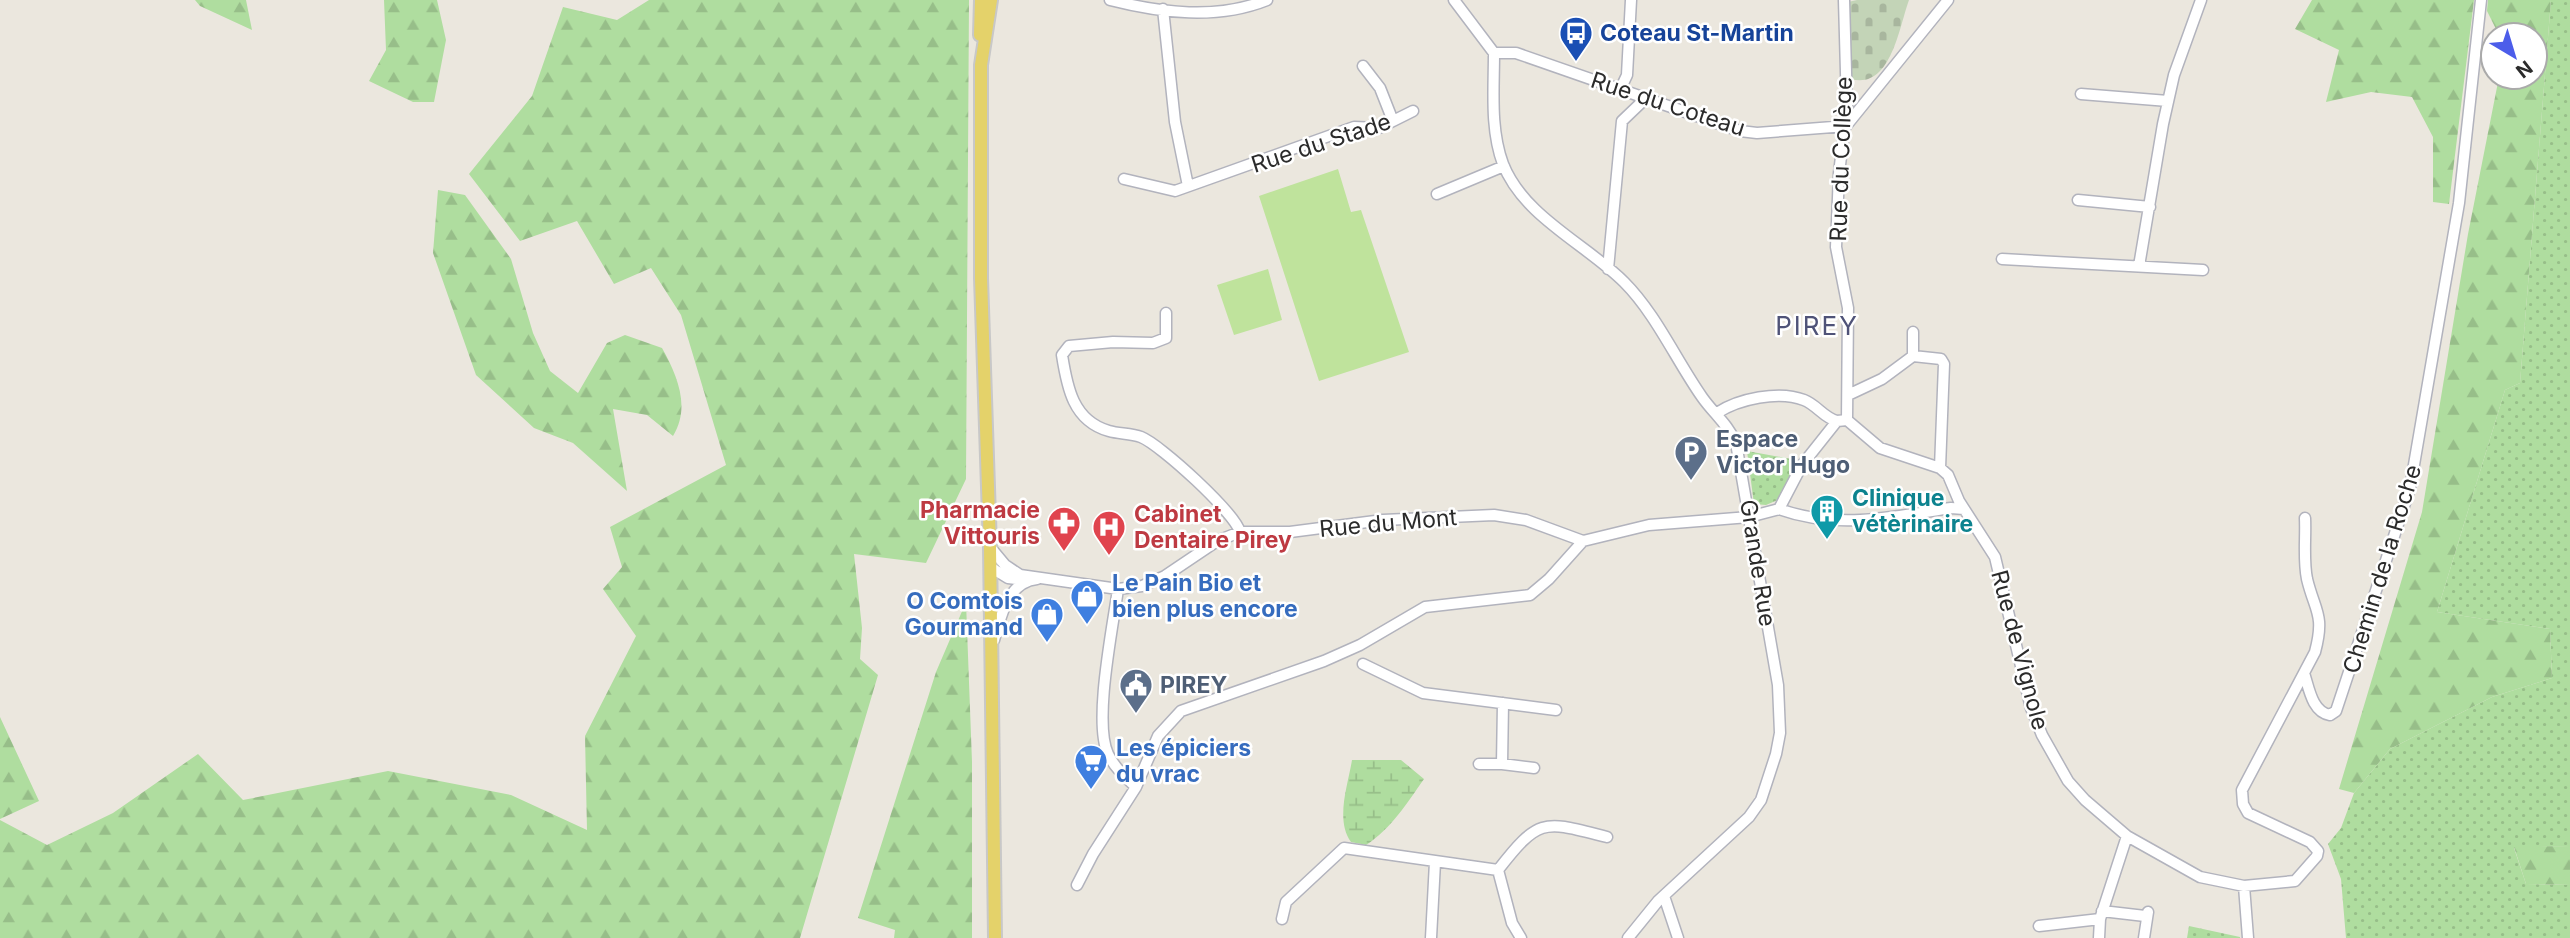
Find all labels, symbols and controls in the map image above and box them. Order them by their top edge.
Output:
bus stop icon: Coteau St-Martin [1557,14,1595,63]
place label: Coteau St-Martin [1600,19,1794,47]
north arrow [2479,21,2549,91]
text: N [2511,55,2537,83]
street label: Rue du Coteau [1587,66,1749,142]
street label: Rue du Collège [1824,76,1858,242]
street label: Rue du Stade [1248,107,1394,179]
district label: PIREY [1775,310,1859,341]
place label: Espace Victor Hugo [1716,425,1850,479]
parking icon: Espace Victor Hugo [1672,433,1710,482]
street label: Chemin de la Roche [2337,461,2427,677]
place label: Clinique vétèrinaire [1852,484,1973,538]
building icon: Clinique vétèrinaire [1808,492,1846,541]
place label: Pharmacie Vittouris [920,496,1040,550]
street label: Grande Rue [1734,498,1782,628]
place label: Cabinet Dentaire Pirey [1134,500,1292,554]
street label: Rue du Mont [1318,503,1458,543]
pharmacy icon: Pharmacie Vittouris [1045,504,1083,553]
hospital icon: Cabinet Dentaire Pirey [1090,508,1128,557]
street label: Rue de Vignole [1985,567,2055,733]
place label: Le Pain Bio et bien plus encore [1112,569,1298,623]
shop icon: Le Pain Bio et bien plus encore [1068,577,1106,626]
place label: O Comtois Gourmand [905,587,1023,641]
shop icon: O Comtois Gourmand [1028,595,1066,644]
public building icon: PIREY [1117,666,1155,715]
place label: PIREY [1160,671,1227,699]
place label: Les épiciers du vrac [1116,734,1251,788]
supermarket icon: Les épiciers du vrac [1072,742,1110,791]

